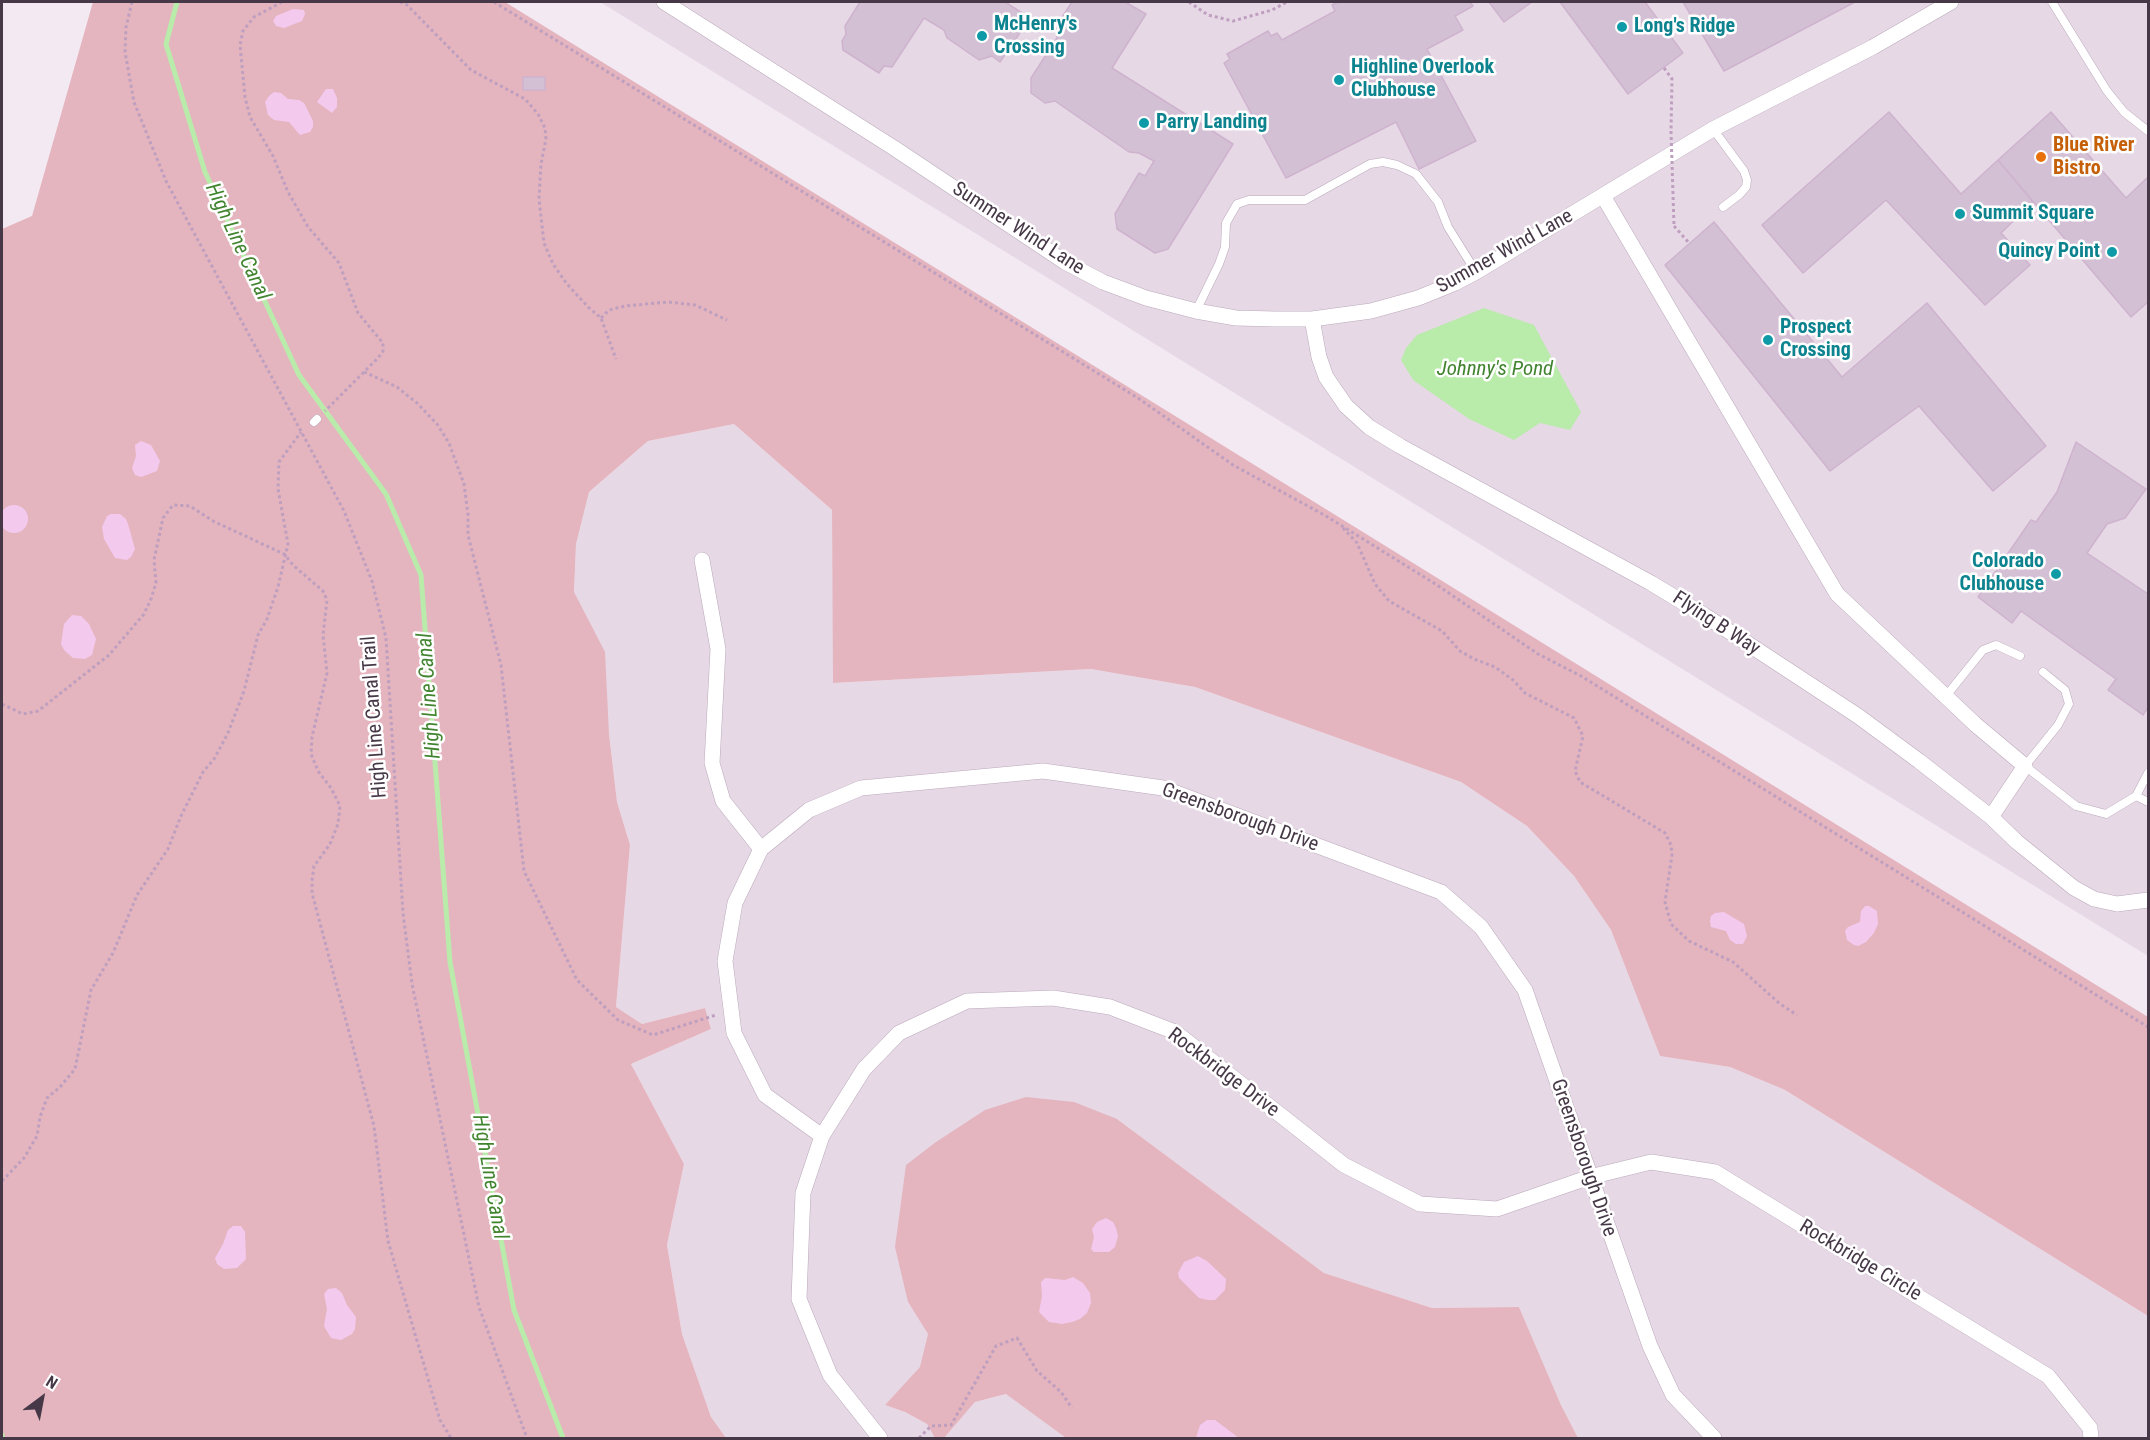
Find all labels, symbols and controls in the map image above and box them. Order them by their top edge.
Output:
place label: McHenry's Crossing [994,13,1077,60]
place label: Long's Ridge [1634,15,1735,39]
marker: Long's Ridge [1615,20,1629,34]
marker: McHenry's Crossing [975,29,989,43]
place label: Highline Overlook Clubhouse [1351,56,1494,103]
marker: Highline Overlook Clubhouse [1332,73,1346,87]
place label: Parry Landing [1156,111,1267,135]
marker: Parry Landing [1137,116,1151,130]
place label: Blue River Bistro [2053,134,2134,181]
marker: Blue River Bistro [2034,150,2048,164]
street label: Summer Wind Lane [948,177,1088,281]
water label: High Line Canal [199,180,275,304]
place label: Summit Square [1972,202,2094,226]
street label: Summer Wind Lane [1433,205,1577,299]
marker: Summit Square [1953,207,1967,221]
place label: Quincy Point [1998,240,2100,264]
marker: Quincy Point [2105,245,2119,259]
place label: Prospect Crossing [1780,316,1851,363]
marker: Prospect Crossing [1761,333,1775,347]
water label: Johnny's Pond [1437,357,1553,383]
place label: Colorado Clubhouse [1960,550,2044,597]
marker: Colorado Clubhouse [2049,567,2063,581]
street label: Flying B Way [1668,587,1764,661]
water label: High Line Canal [413,632,447,760]
street label: High Line Canal Trail [357,635,393,799]
street label: Greensborough Drive [1158,779,1322,857]
street label: Rockbridge Drive [1163,1023,1283,1123]
street label: Greensborough Drive [1545,1076,1621,1240]
water label: High Line Canal [466,1113,512,1241]
street label: Rockbridge Circle [1795,1215,1925,1307]
north arrow [12,1368,72,1428]
text: N [43,1372,61,1393]

